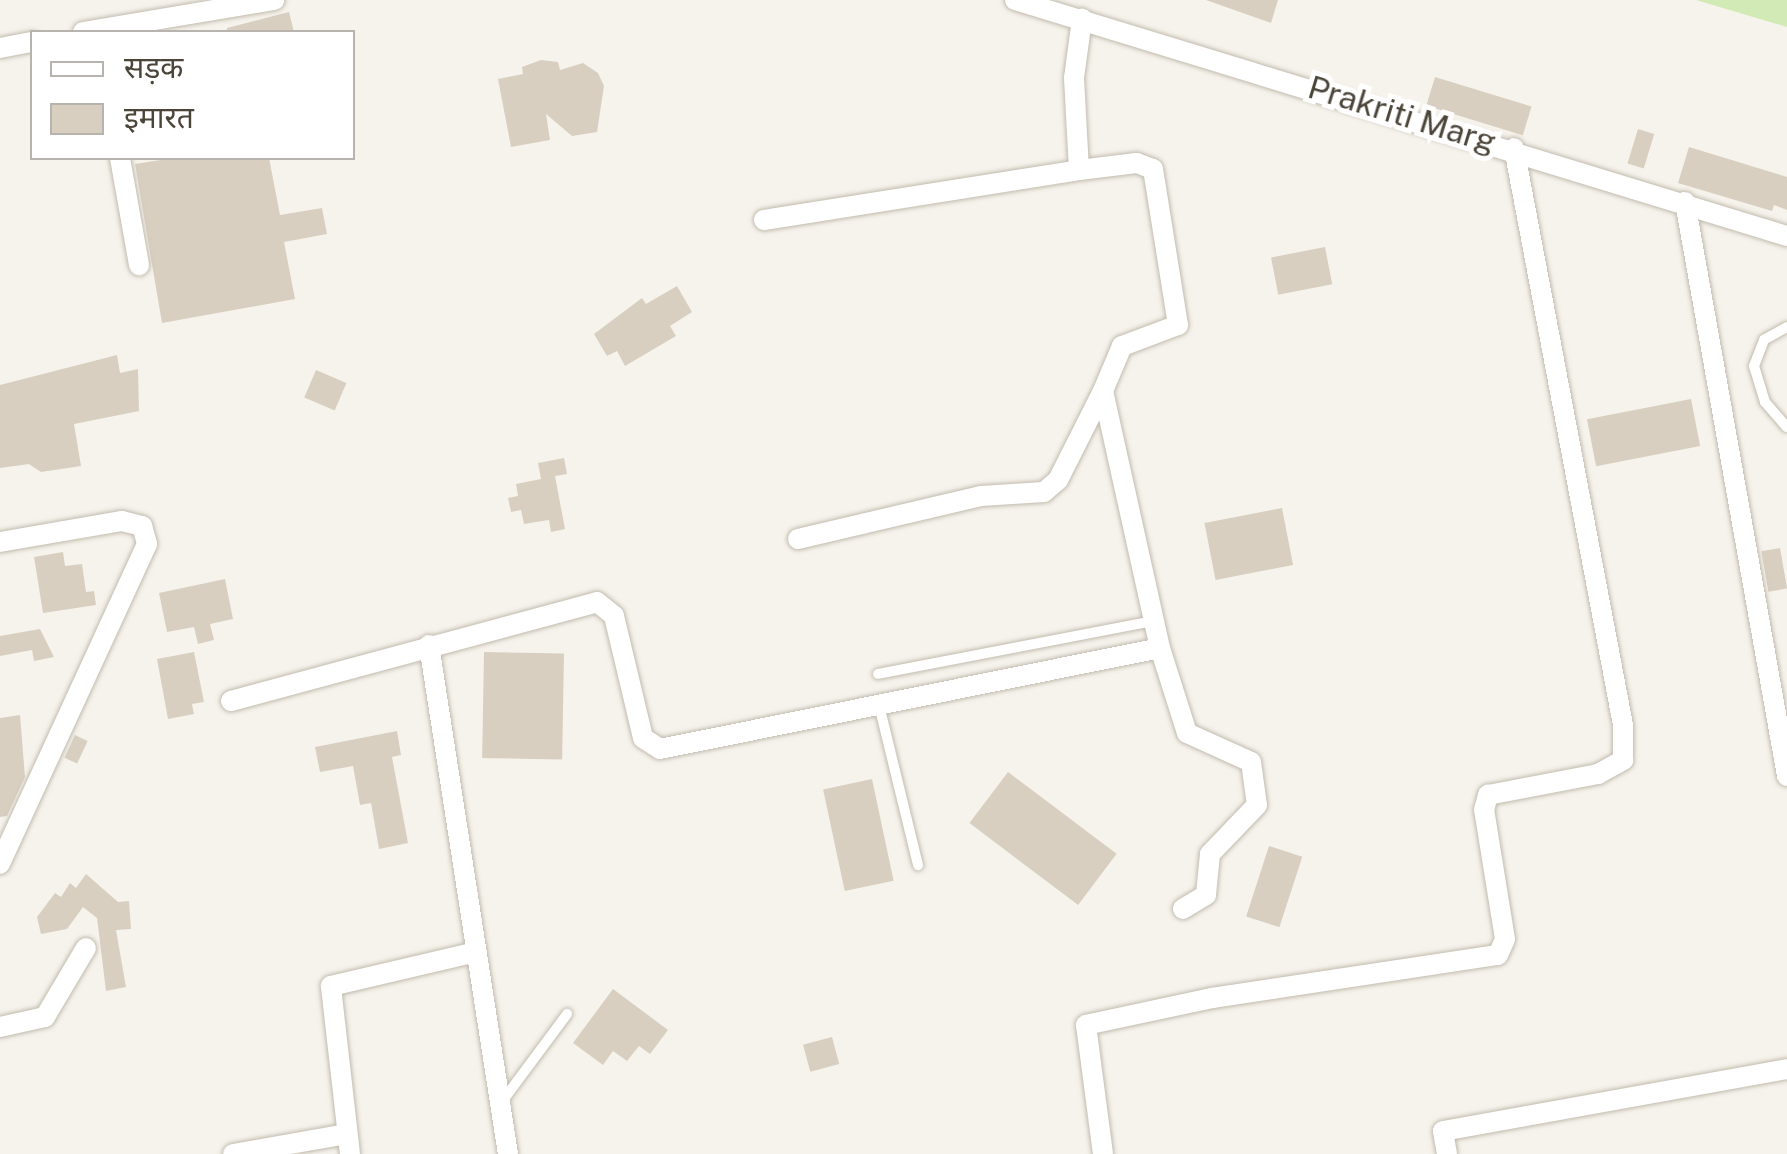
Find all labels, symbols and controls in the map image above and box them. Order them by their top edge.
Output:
legend [30,30,355,160]
text: सड़क [124,49,183,85]
street label: Prakriti Marg [1303,68,1501,162]
text: इमारत [124,99,194,135]

